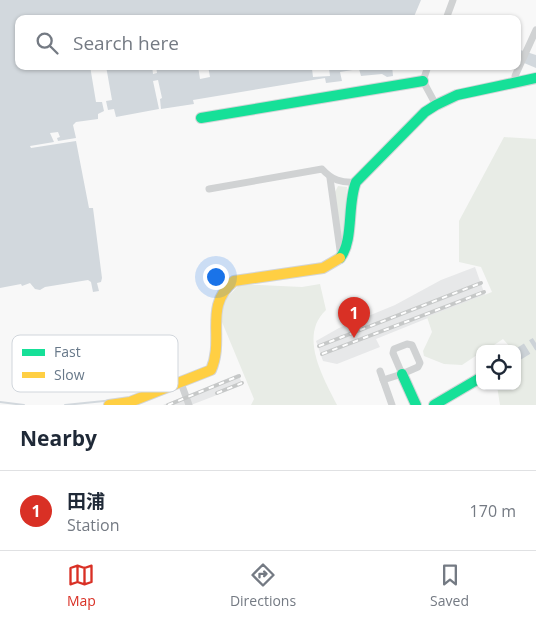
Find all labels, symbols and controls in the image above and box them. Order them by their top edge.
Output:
search box [15,15,521,70]
icon: search [33,29,61,57]
text: Search here [73,30,179,56]
your location [203,264,229,290]
pin: 1 [338,297,370,338]
legend [12,335,178,392]
text: Fast [54,342,81,361]
map controls [476,345,521,390]
button: locate [476,345,521,390]
text: Slow [54,365,85,384]
text: Nearby [20,424,97,452]
text: 田浦 [67,488,105,514]
text: 1 [31,500,41,522]
text: 170 m [470,500,516,522]
text: Station [67,514,120,536]
tab: Map [67,561,96,610]
tab: Directions [230,561,296,610]
tab: Saved [430,561,469,610]

